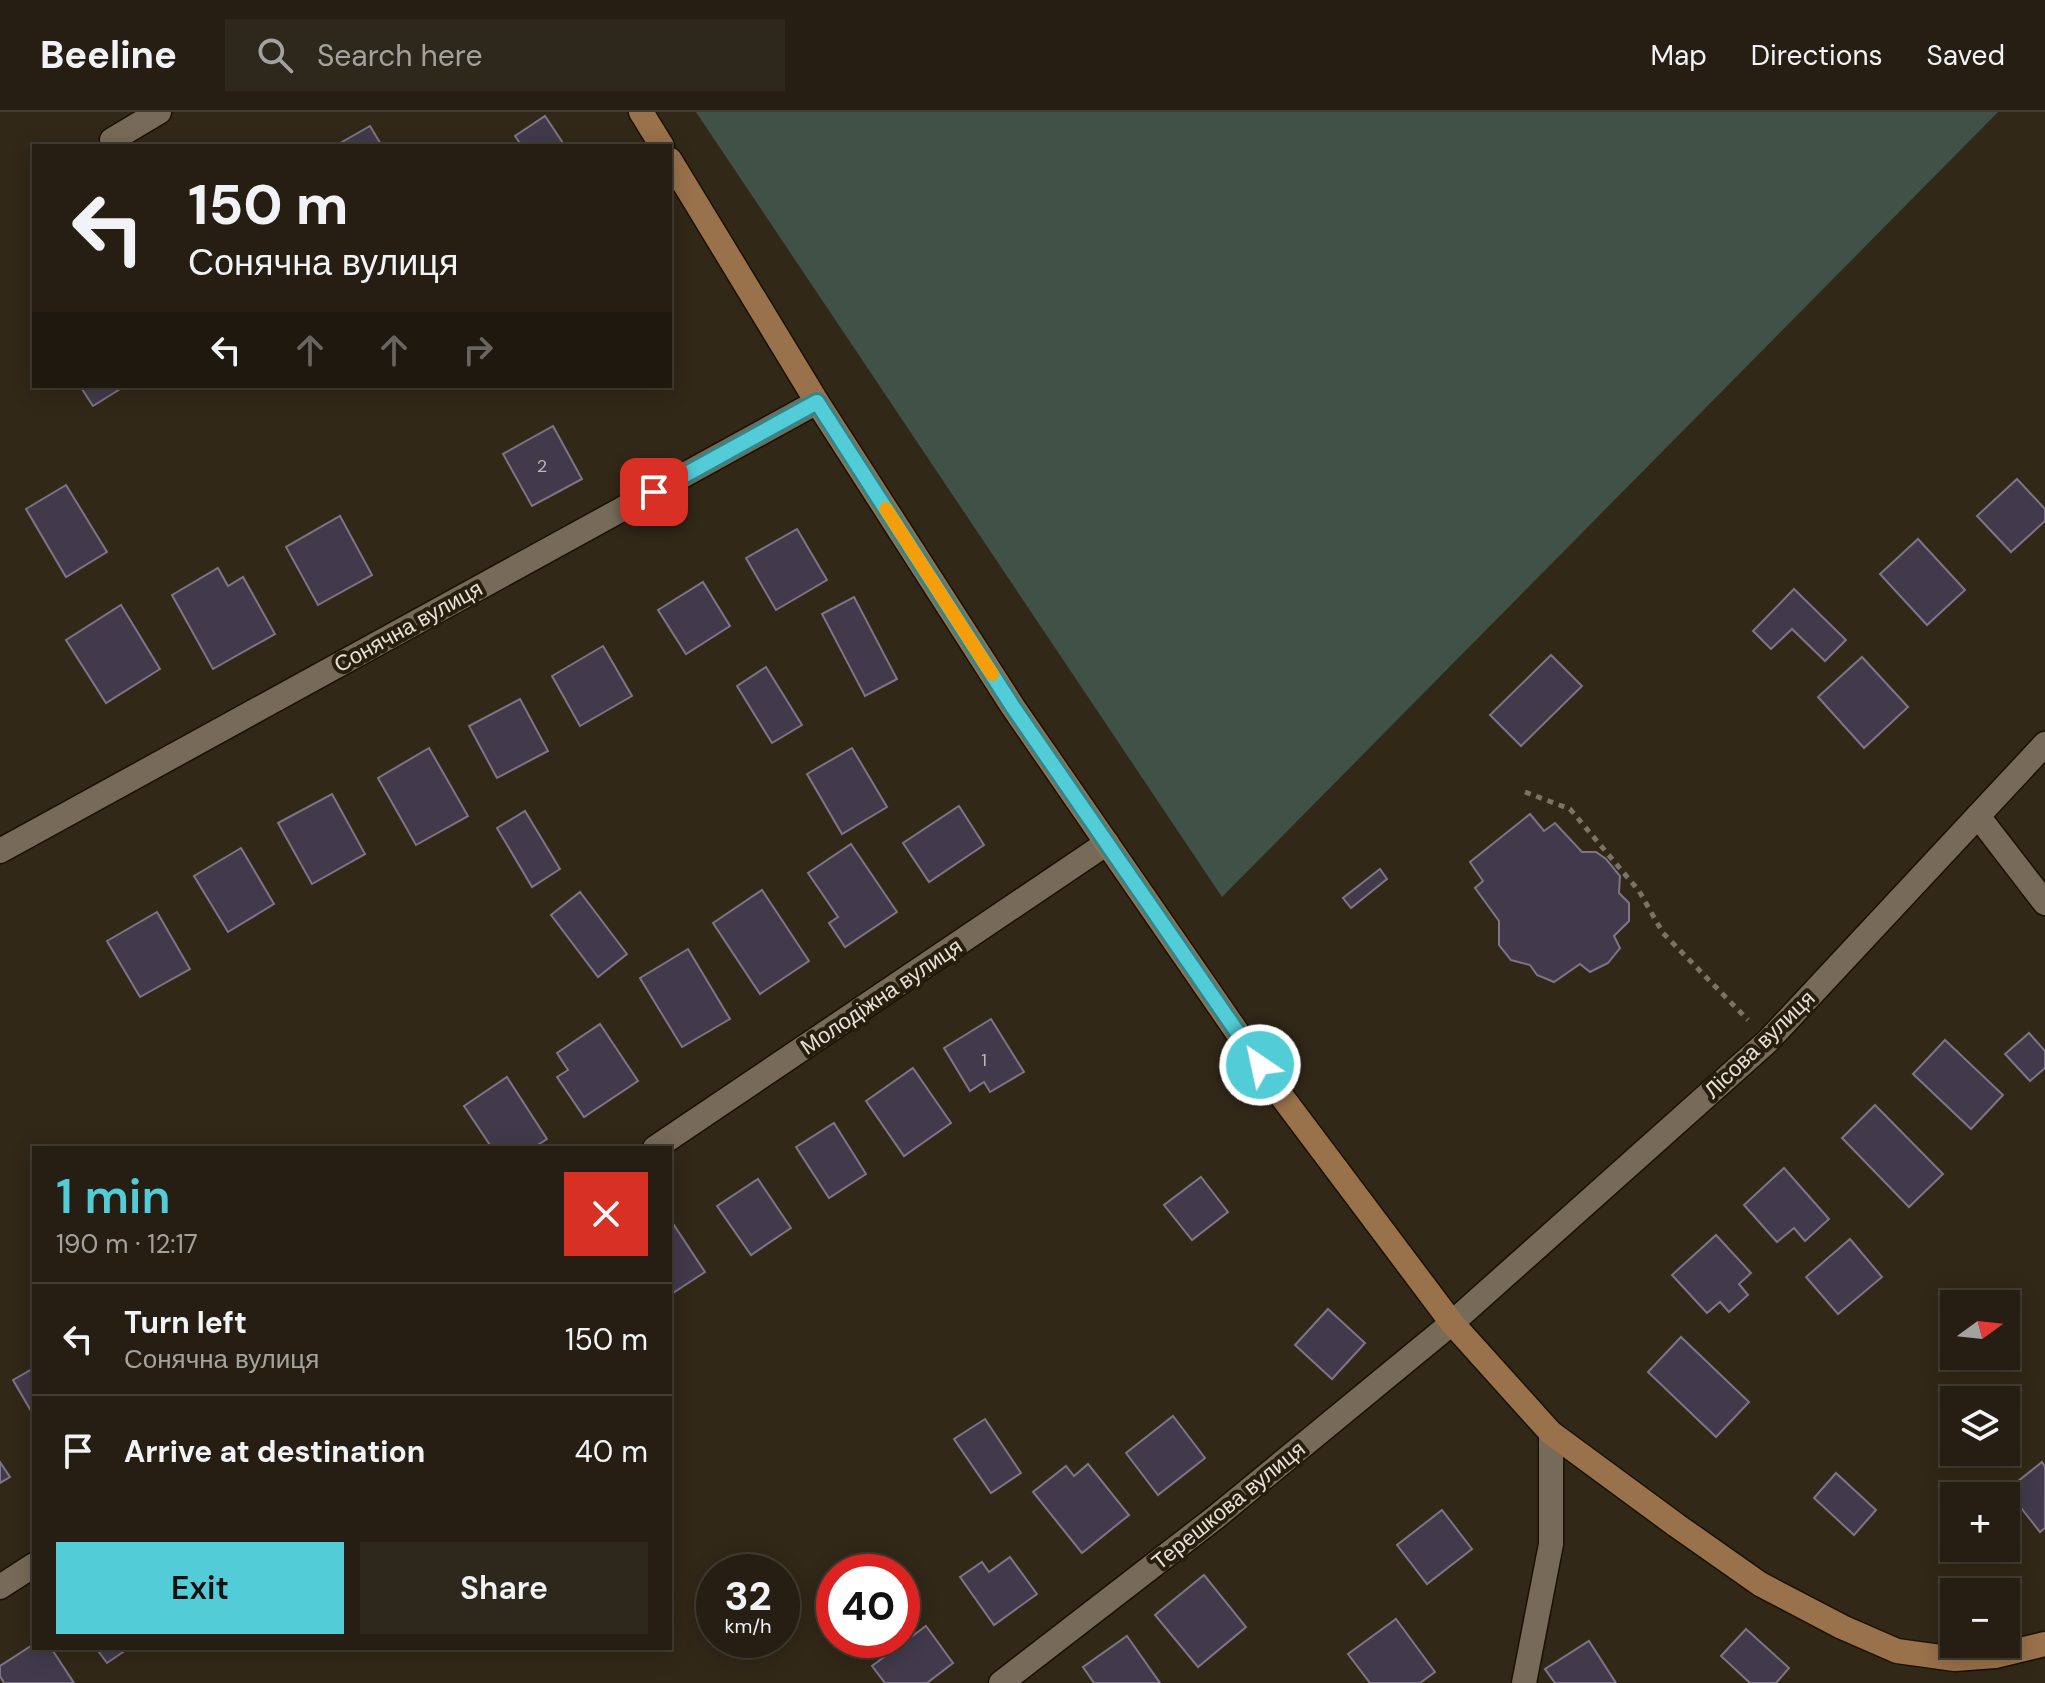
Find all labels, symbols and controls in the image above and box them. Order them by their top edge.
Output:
search box [225,19,785,91]
text: Beeline [40,30,177,80]
icon: search [253,33,297,77]
text: Search here [317,36,482,75]
text: Map [1650,37,1707,74]
text: Directions [1751,37,1883,74]
text: Saved [1927,37,2005,74]
text: 150 m [188,168,349,241]
icon: left [56,176,160,280]
text: Сонячна вулиця [188,239,458,286]
icon: left [204,328,248,372]
icon: ahead [288,328,332,372]
icon: ahead [372,328,416,372]
icon: right [456,328,500,372]
house number: 2 [537,454,547,478]
pin [620,458,688,526]
icon: arrive [632,470,676,514]
street label: Сонячна вулиця [329,574,488,679]
street label: Молодіжна вулиця [795,931,968,1061]
street label: Лісова вулиця [1698,984,1821,1105]
position arrow [1218,1023,1302,1107]
house number: 1 [981,1048,987,1072]
text: 1 min [56,1165,171,1228]
button: close [564,1172,648,1256]
text: 190 m · 12:17 [56,1227,198,1261]
north arrow [1940,1290,2020,1370]
map controls [1940,1290,2020,1658]
text: Turn left [124,1303,247,1342]
icon: left [56,1317,100,1361]
text: 150 m [565,1320,648,1359]
text: Сонячна вулиця [124,1342,319,1376]
button: layers [1940,1386,2020,1466]
icon: arrive [56,1429,100,1473]
text: Arrive at destination [124,1432,425,1471]
text: 40 m [575,1432,648,1471]
street label: Терешкова вулиця [1146,1434,1311,1576]
button: + [1940,1482,2020,1562]
button: Exit [56,1542,344,1634]
button: Share [360,1542,648,1634]
speed limit sign: 40 [816,1554,920,1658]
text: 32 [724,1570,772,1622]
button: − [1940,1578,2020,1658]
text: km/h [724,1613,772,1639]

